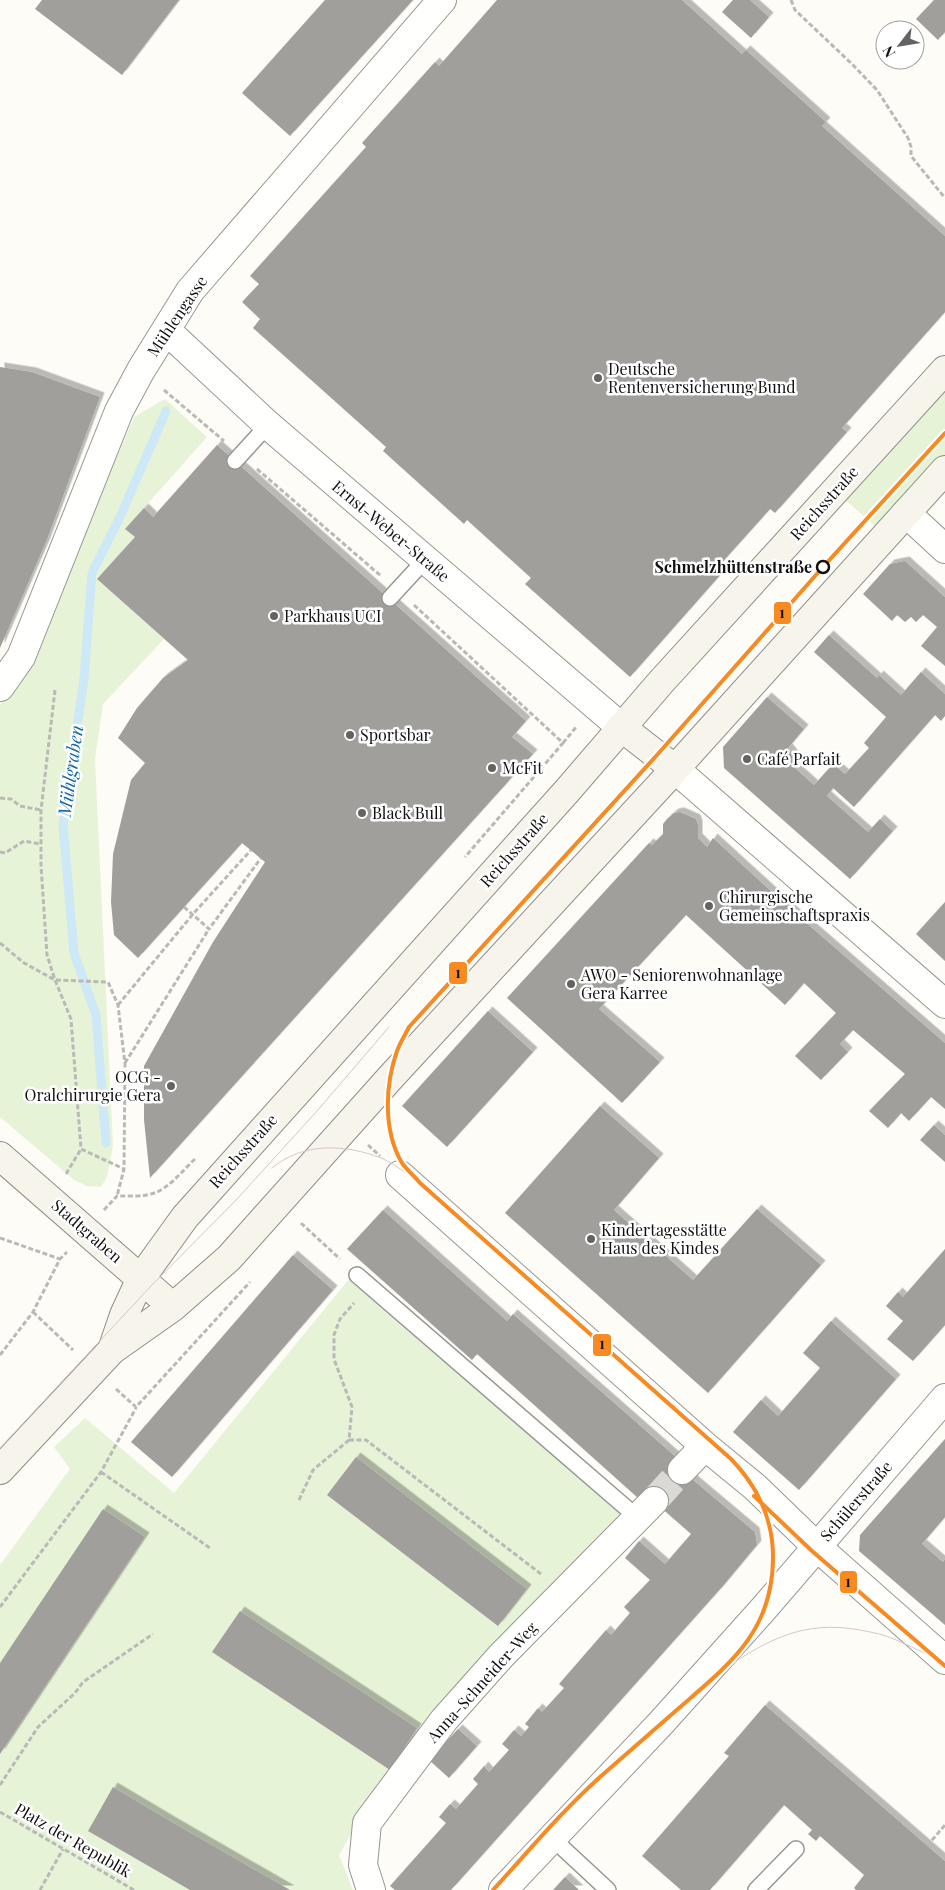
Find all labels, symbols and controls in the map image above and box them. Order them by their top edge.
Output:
north arrow [875,20,925,70]
text: N [878,43,899,61]
street label: Mühlengasse [142,271,211,360]
place label: Deutsche Rentenversicherung Bund [608,358,796,397]
marker: Deutsche Rentenversicherung Bund [592,372,604,384]
street label: Reichsstraße [785,461,862,544]
street label: Ernst-Weber-Straße [328,475,454,586]
place label: Schmelzhüttenstraße [655,556,812,577]
marker: Schmelzhüttenstraße [816,560,830,574]
line badge: 1 [773,601,792,625]
text: 1 [779,603,785,622]
place label: Parkhaus UCI [284,605,381,626]
marker: Parkhaus UCI [268,610,280,622]
water label: Mühlgraben [52,723,88,819]
place label: Sportsbar [360,724,431,745]
marker: Sportsbar [344,729,356,741]
place label: Café Parfait [757,748,841,769]
marker: Café Parfait [741,753,753,765]
place label: McFit [502,757,543,778]
marker: McFit [486,762,498,774]
place label: Black Bull [372,802,444,823]
marker: Black Bull [356,807,368,819]
street label: Reichsstraße [475,808,552,891]
place label: Chirurgische Gemeinschaftspraxis [719,886,870,925]
marker: Chirurgische Gemeinschaftspraxis [703,900,715,912]
line badge: 1 [448,961,468,985]
text: 1 [455,963,461,982]
place label: AWO - Seniorenwohnanlage Gera Karree [580,964,783,1003]
marker: AWO - Seniorenwohnanlage Gera Karree [565,978,577,990]
place label: OCG - Oralchirurgie Gera [25,1066,161,1105]
marker: OCG - Oralchirurgie Gera [165,1080,177,1092]
street label: Reichsstraße [204,1109,281,1192]
street label: Stadtgraben [48,1194,127,1267]
place label: Kindertagesstätte Haus des Kindes [601,1219,727,1258]
marker: Kindertagesstätte Haus des Kindes [585,1233,597,1245]
line badge: 1 [592,1333,612,1357]
text: 1 [599,1334,605,1353]
street label: Schülerstraße [815,1456,896,1545]
line badge: 1 [839,1570,858,1594]
text: 1 [845,1572,851,1591]
street label: Anna-Schneider-Weg [421,1617,542,1747]
street label: Platz der Republik [11,1798,135,1882]

